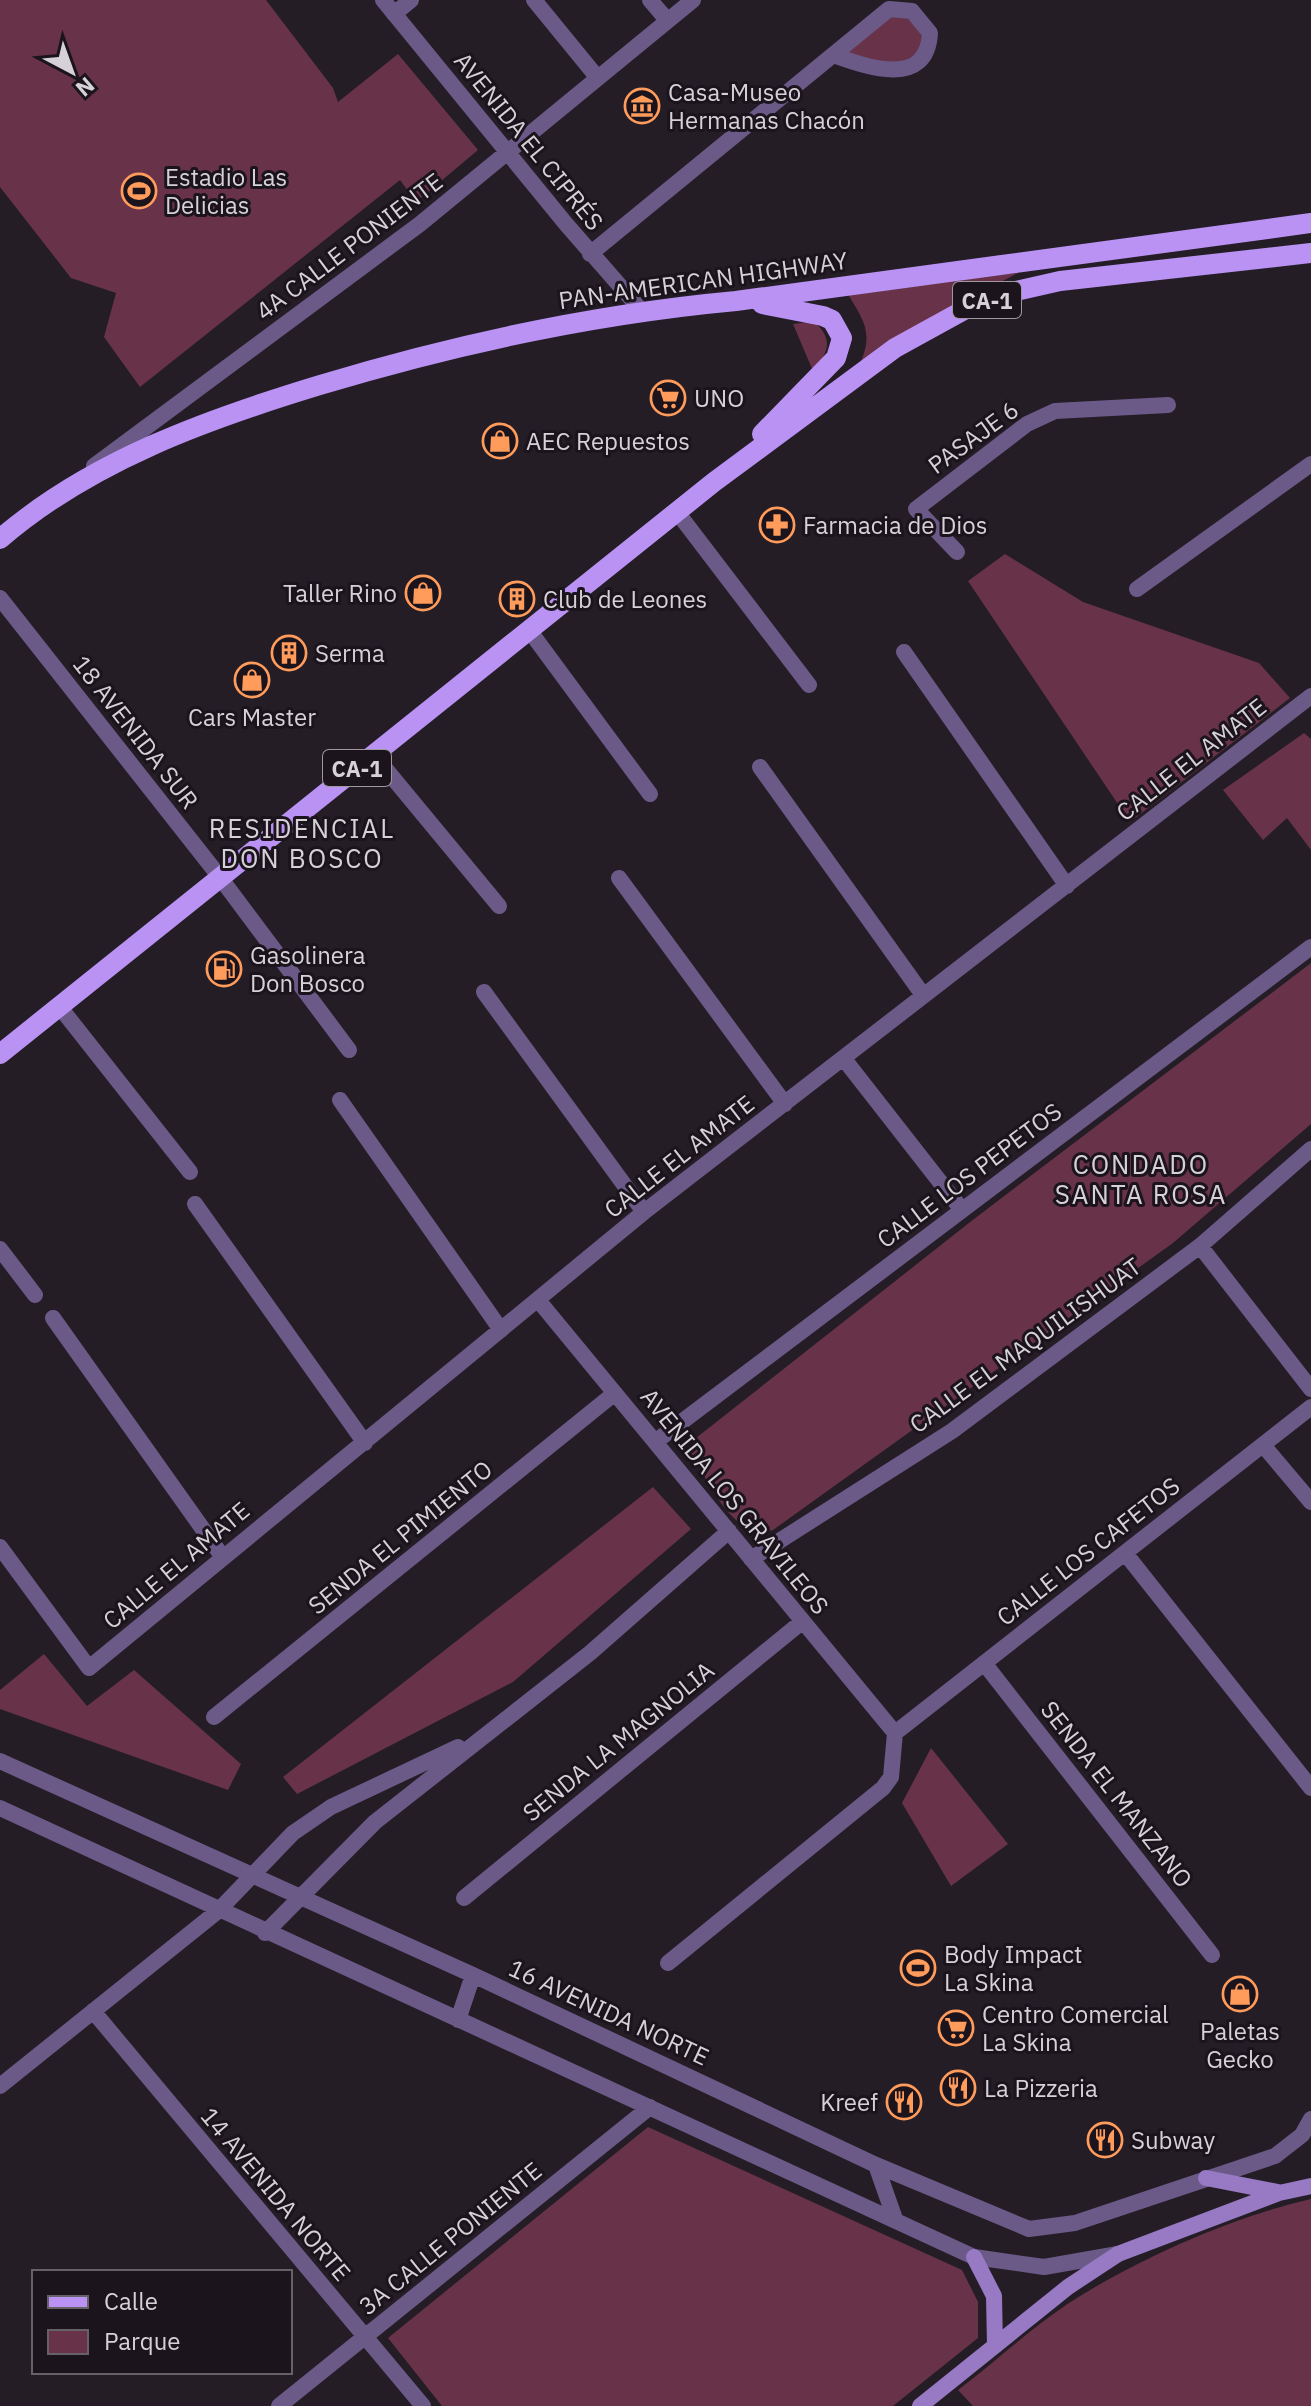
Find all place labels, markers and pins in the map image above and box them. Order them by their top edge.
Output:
place label: Casa-Museo Hermanas Chacón [668,76,865,136]
museum icon: Casa-Museo Hermanas Chacón [623,87,661,125]
place label: Estadio Las Delicias [165,161,287,221]
sports icon: Estadio Las Delicias [120,172,158,210]
supermarket icon: UNO [649,379,687,417]
place label: UNO [694,382,744,414]
shop icon: AEC Repuestos [481,422,519,460]
place label: AEC Repuestos [526,425,690,457]
pharmacy icon: Farmacia de Dios [758,506,796,544]
place label: Farmacia de Dios [803,509,987,541]
shop icon: Taller Rino [404,574,442,612]
place label: Taller Rino [283,577,397,609]
building icon: Club de Leones [498,580,536,618]
place label: Club de Leones [543,583,707,615]
building icon: Serma [270,634,308,672]
place label: Serma [315,637,385,669]
shop icon: Cars Master [233,661,271,699]
place label: Cars Master [188,701,316,733]
place label: Gasolinera Don Bosco [250,939,366,999]
fuel station icon: Gasolinera Don Bosco [205,950,243,988]
place label: Body Impact La Skina [944,1938,1082,1998]
sports icon: Body Impact La Skina [899,1949,937,1987]
shop icon: Paletas Gecko [1221,1975,1259,2013]
place label: Centro Comercial La Skina [982,1998,1169,2058]
supermarket icon: Centro Comercial La Skina [937,2009,975,2047]
place label: Paletas Gecko [1200,2015,1280,2075]
restaurant icon: La Pizzeria [939,2069,977,2107]
place label: La Pizzeria [984,2072,1098,2104]
restaurant icon: Kreef [885,2083,923,2121]
place label: Kreef [820,2086,878,2118]
restaurant icon: Subway [1086,2121,1124,2159]
place label: Subway [1131,2124,1215,2156]

